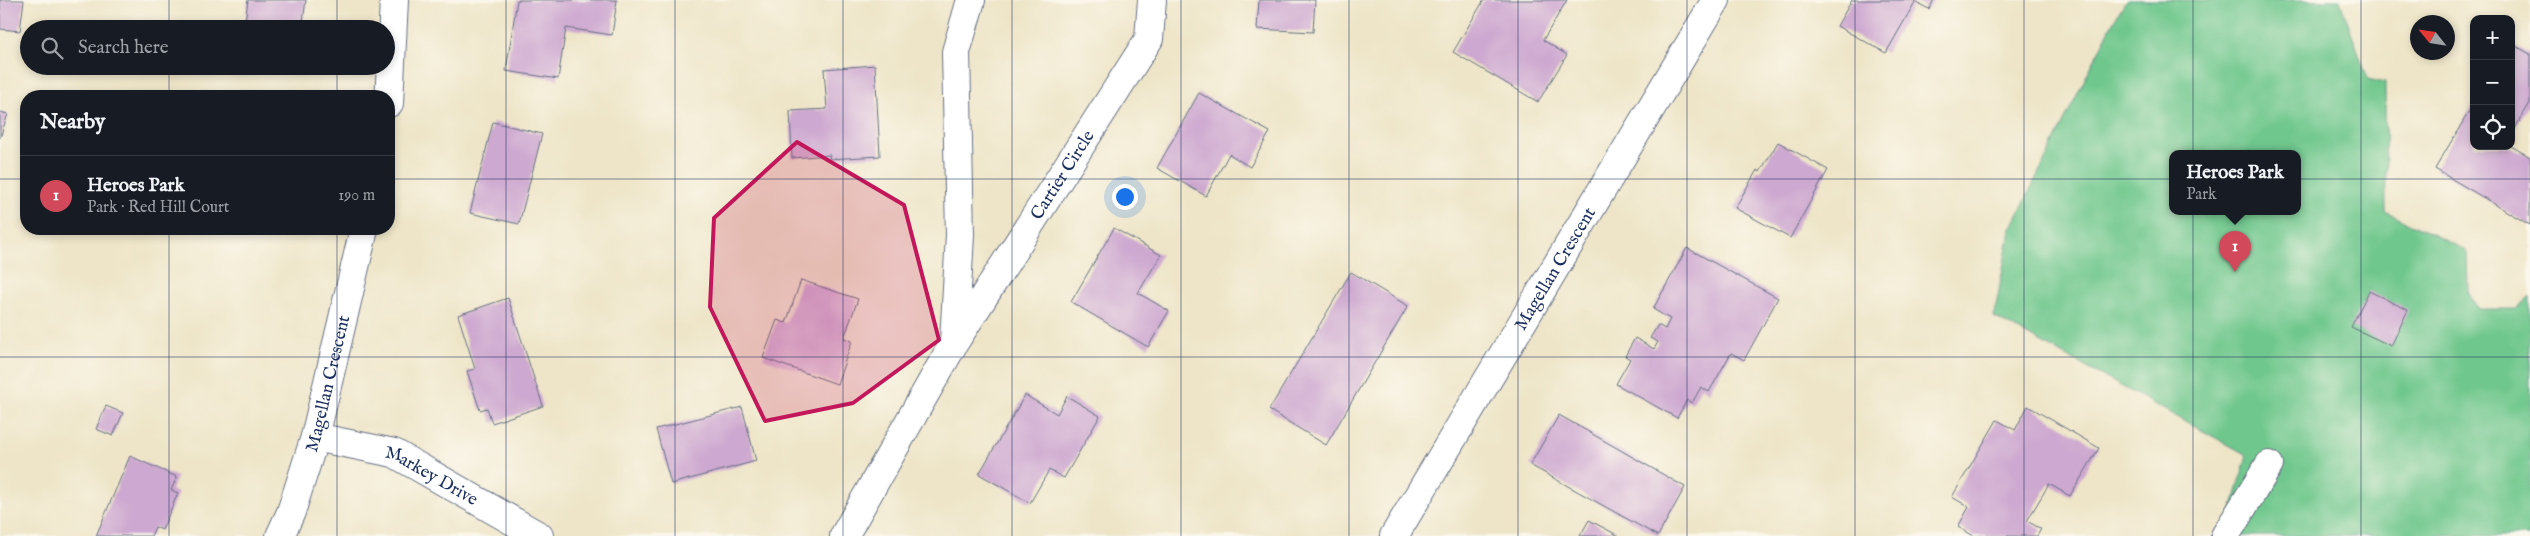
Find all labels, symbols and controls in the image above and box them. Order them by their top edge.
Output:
north arrow [2410,15,2455,60]
map controls [2470,15,2515,150]
button: + [2470,15,2515,60]
search box [20,20,395,75]
icon: search [38,34,66,62]
text: Search here [78,36,169,60]
button: − [2470,60,2515,105]
button: locate [2470,105,2515,150]
text: Nearby [40,109,105,136]
street label: Cartier Circle [1026,126,1100,225]
popup [2169,150,2301,215]
text: Heroes Park [2186,161,2284,185]
text: Heroes Park [87,174,185,198]
your location [1112,184,1138,210]
text: Park [2186,185,2217,205]
text: 1 [53,186,59,206]
text: 190 m [338,186,375,206]
text: Park · Red Hill Court [87,198,229,218]
street label: Magellan Crescent [1510,204,1602,335]
pin: 1 [2219,231,2251,272]
street label: Magellan Crescent [301,313,356,455]
street label: Markey Drive [383,442,482,512]

